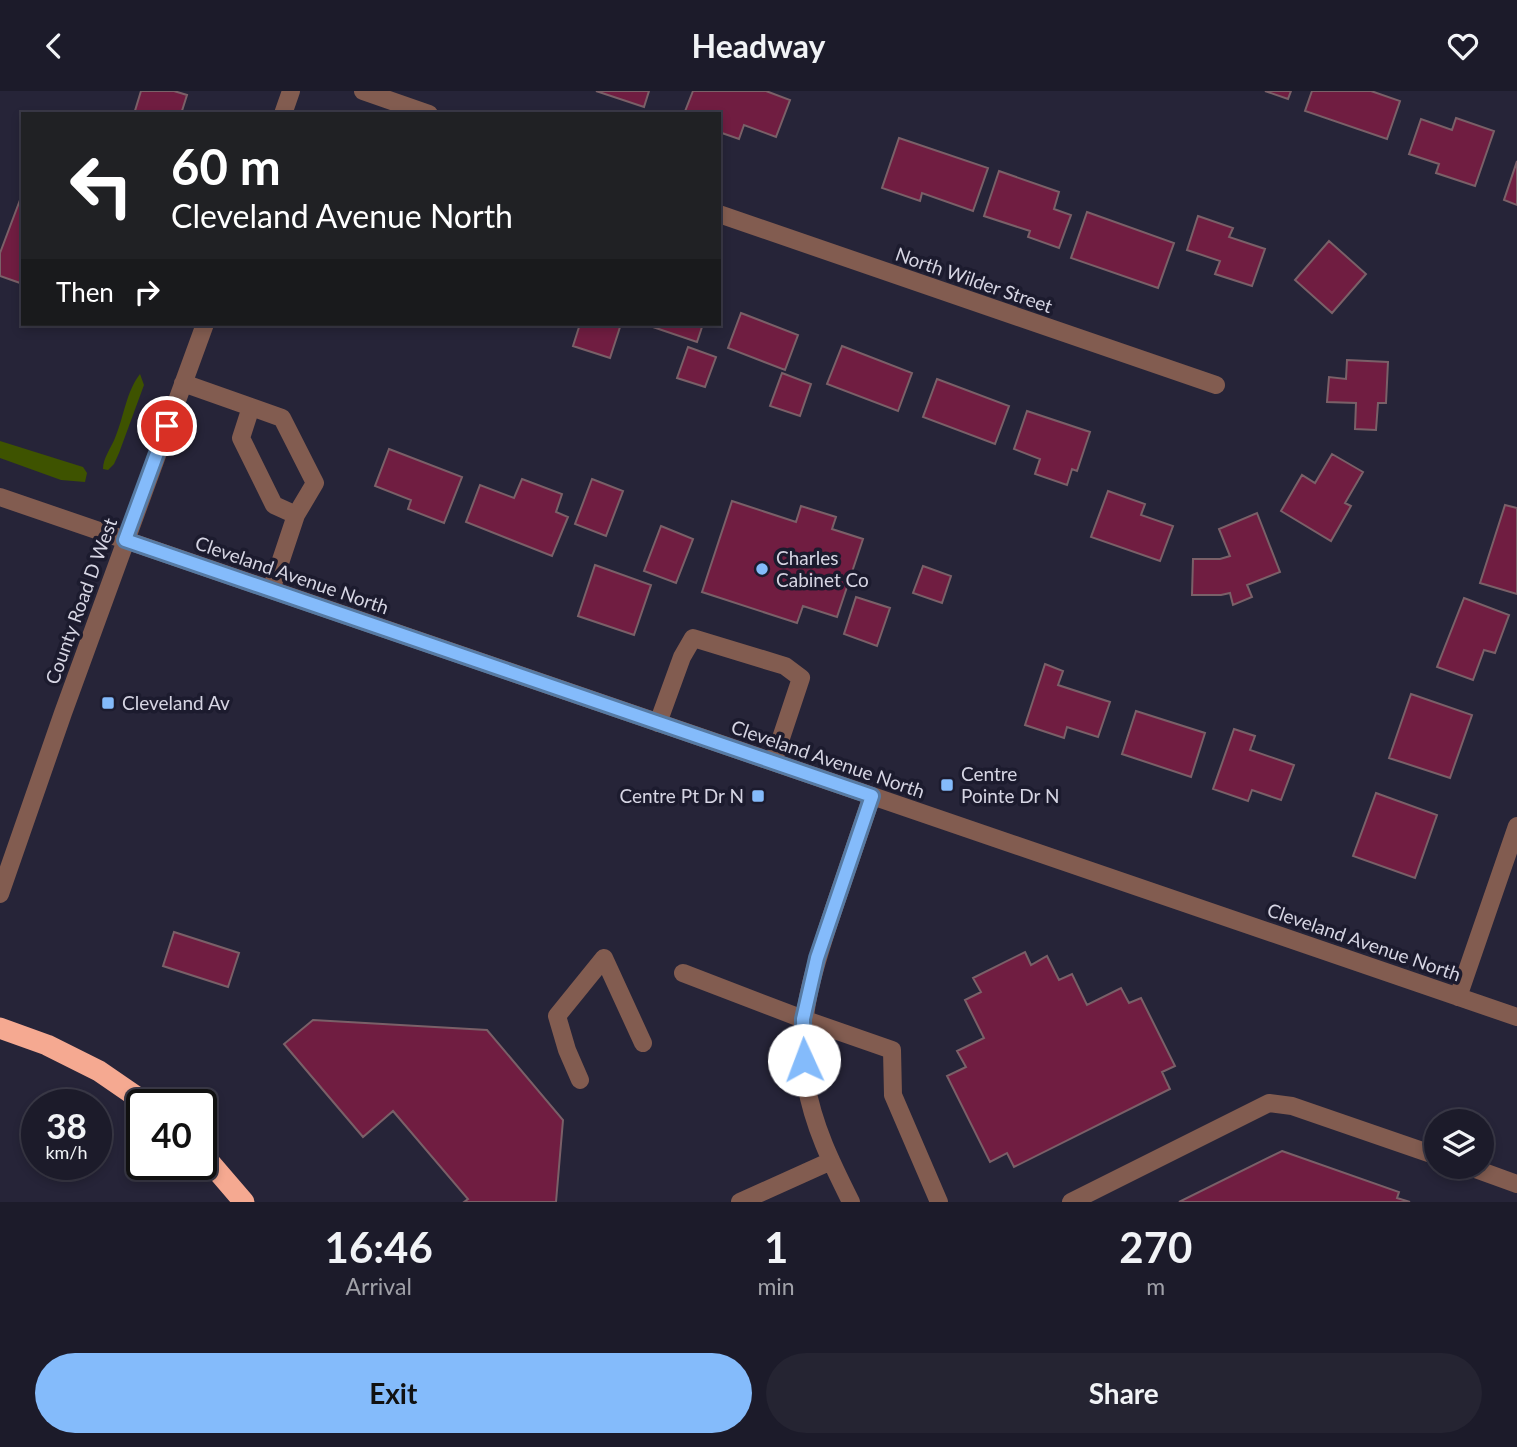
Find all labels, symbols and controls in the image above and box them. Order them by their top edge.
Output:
text: Headway [692,26,825,65]
icon: back [35,27,73,65]
icon: heart [1444,27,1482,65]
text: 60 m [171,137,281,195]
icon: left [56,140,147,231]
text: Cleveland Avenue North [171,196,513,235]
street label: North Wilder Street [893,242,1056,317]
icon: right [128,273,166,311]
text: Then [56,276,114,308]
pin [137,396,197,456]
icon: arrive [148,407,186,445]
street label: County Road D West [40,514,121,687]
street label: Cleveland Avenue North [192,531,392,618]
place label: Charles Cabinet Co [776,546,869,591]
marker: Charles Cabinet Co [754,561,770,577]
place label: Cleveland Av [122,691,230,714]
marker: Cleveland Av [100,695,116,711]
street label: Cleveland Avenue North [728,715,928,802]
place label: Centre Pointe Dr N [961,762,1060,807]
marker: Centre Pointe Dr N [939,777,955,793]
place label: Centre Pt Dr N [620,784,744,807]
marker: Centre Pt Dr N [750,788,766,804]
street label: Cleveland Avenue North [1264,898,1464,985]
position arrow [767,1023,841,1097]
speed limit sign: 40 [126,1089,217,1180]
text: 38 [46,1104,87,1146]
map controls [1424,1109,1494,1179]
button: layers [1424,1109,1494,1179]
text: km/h [45,1141,88,1163]
text: 16:46 [325,1222,433,1272]
text: 1 [764,1222,788,1272]
text: 270 [1119,1222,1192,1272]
text: Arrival [346,1272,412,1300]
text: min [757,1272,795,1300]
text: m [1146,1272,1165,1300]
button: Exit [35,1353,752,1433]
button: Share [766,1353,1482,1433]

